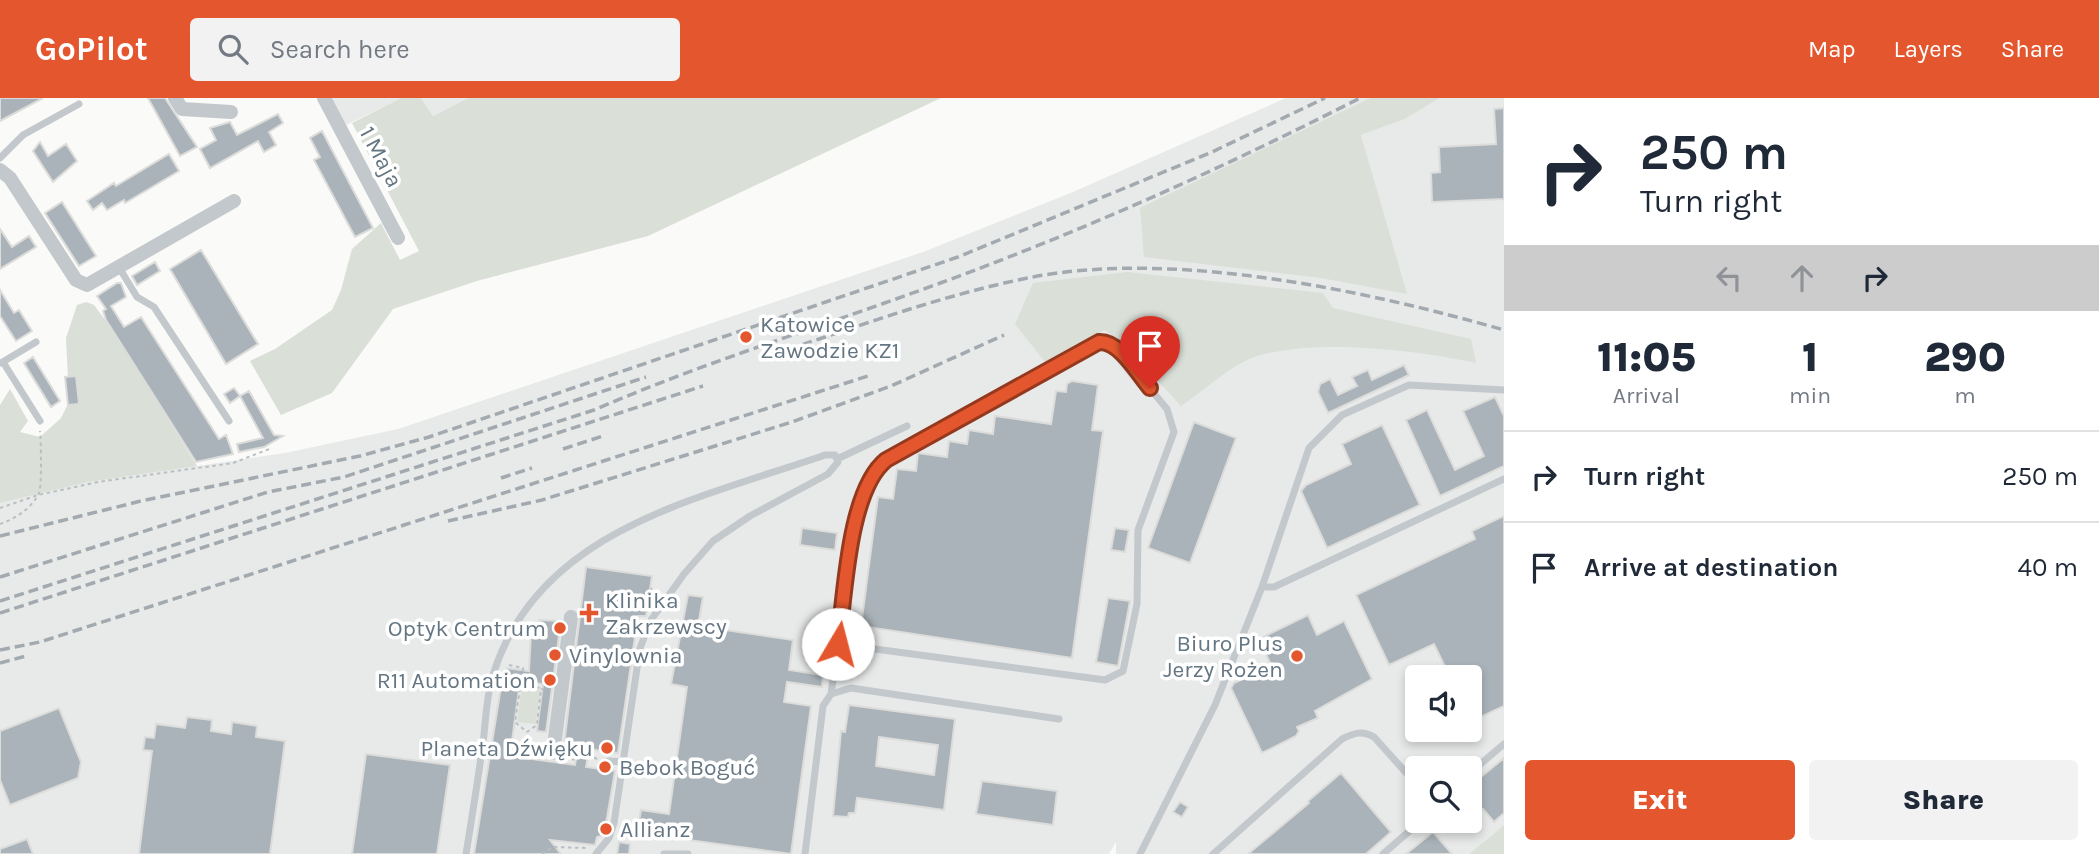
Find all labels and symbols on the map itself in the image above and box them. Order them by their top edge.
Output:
street label: 1 Maja [354,122,408,192]
place label: Katowice Zawodzie KZ1 [760,311,899,364]
pin [1120,316,1180,388]
marker: Katowice Zawodzie KZ1 [738,329,754,345]
place label: Klinika Zakrzewscy [605,587,727,640]
marker: Klinika Zakrzewscy [579,603,599,623]
position arrow [801,607,875,681]
place label: Optyk Centrum [388,615,546,642]
marker: Optyk Centrum [552,620,568,636]
place label: Biuro Plus Jerzy Rożen [1163,630,1283,683]
place label: Vinylownia [569,642,682,669]
marker: Vinylownia [547,647,563,663]
marker: Biuro Plus Jerzy Rożen [1289,648,1305,664]
place label: R11 Automation [377,667,536,694]
marker: R11 Automation [542,672,558,688]
place label: Planeta Dźwięku [420,735,593,762]
marker: Planeta Dźwięku [599,740,615,756]
place label: Bebok Boguć [619,754,755,781]
marker: Bebok Boguć [597,759,613,775]
place label: Allianz [620,816,690,843]
marker: Allianz [598,821,614,837]

